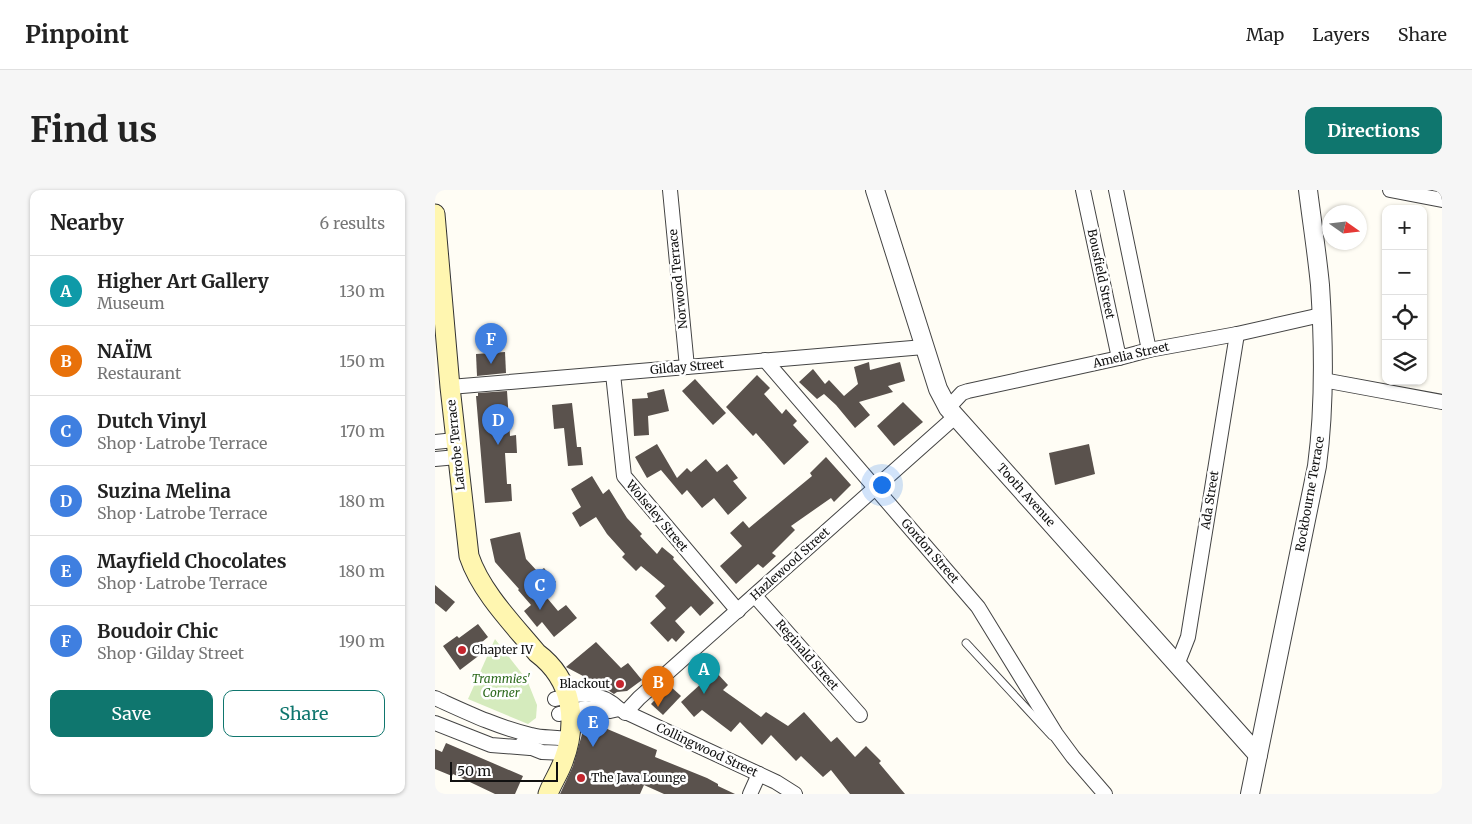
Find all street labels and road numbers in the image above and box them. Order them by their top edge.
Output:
street label: Norwood Terrace [665,228,690,330]
street label: Bousfield Street [1085,228,1118,321]
street label: Amelia Street [1090,338,1171,371]
street label: Gilday Street [650,356,725,377]
street label: Latrobe Terrace [443,399,468,491]
street label: Rockbourne Terrace [1292,435,1327,553]
street label: Tooth Avenue [994,460,1059,529]
street label: Ada Street [1197,469,1222,531]
street label: Wolseley Street [623,476,692,555]
street label: Gordon Street [898,515,963,586]
street label: Hazlewood Street [747,524,833,603]
street label: Reginald Street [773,616,842,693]
street label: Collingwood Street [654,719,761,780]

